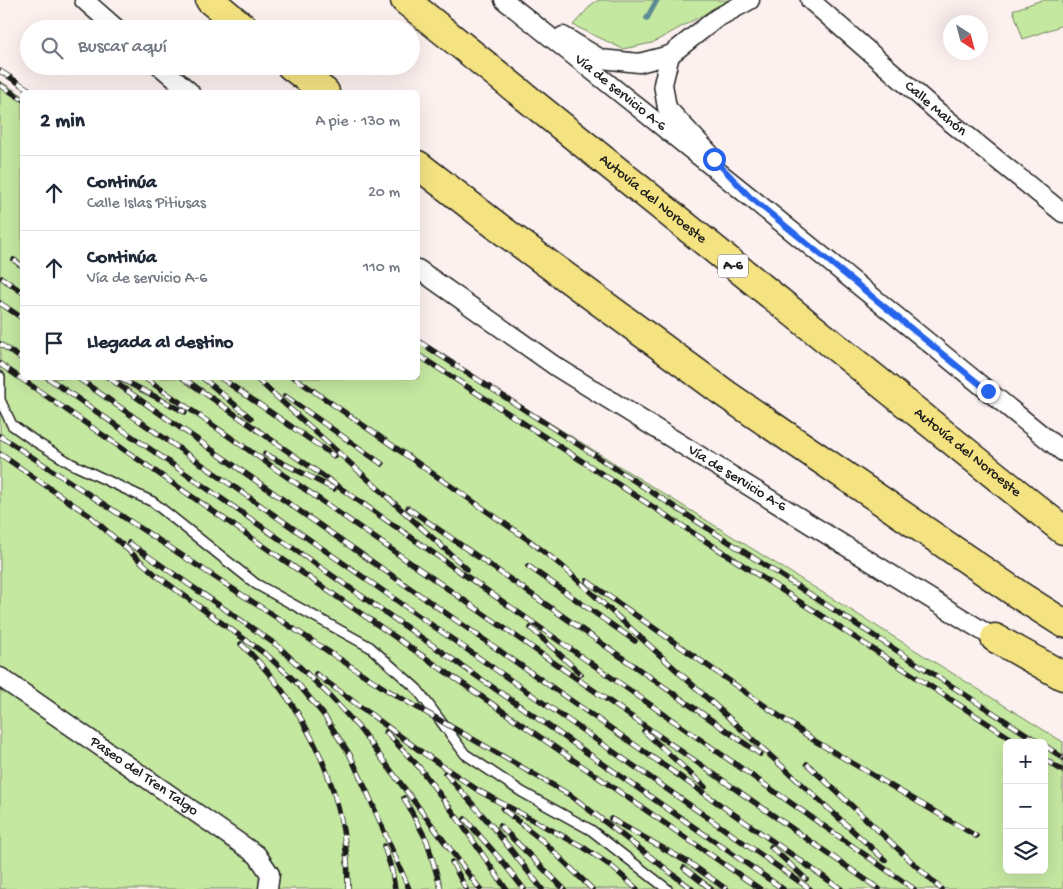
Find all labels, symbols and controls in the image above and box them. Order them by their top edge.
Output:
north arrow [943,15,988,60]
search box [20,20,420,75]
icon: search [38,34,66,62]
text: Buscar aquí [78,36,167,59]
street label: Vía de servicio A-6 [570,50,670,136]
street label: Calle Mahón [900,77,970,140]
text: 2 min [40,110,85,135]
text: A pie · 130 m [316,113,400,132]
route start [703,148,726,171]
street label: Autovía del Noroeste [595,151,710,248]
text: Continúa [87,172,157,195]
icon: ahead [40,179,68,207]
text: 20 m [368,184,400,203]
text: Calle Islas Pitiusas [87,195,206,214]
text: Continúa [87,247,157,270]
icon: ahead [40,254,68,282]
road number: A-6 [718,255,748,278]
text: 110 m [363,259,400,278]
text: Vía de servicio A-6 [87,270,207,289]
icon: arrive [40,329,68,357]
text: Llegada al destino [87,332,233,355]
route end [977,380,1000,403]
street label: Autovía del Noroeste [910,404,1025,502]
street label: Vía de servicio A-6 [683,441,790,516]
street label: Paseo del Tren Talgo [85,732,202,821]
map controls [1003,739,1048,874]
button: + [1003,739,1048,784]
button: − [1003,784,1048,829]
button: layers [1003,829,1048,874]

